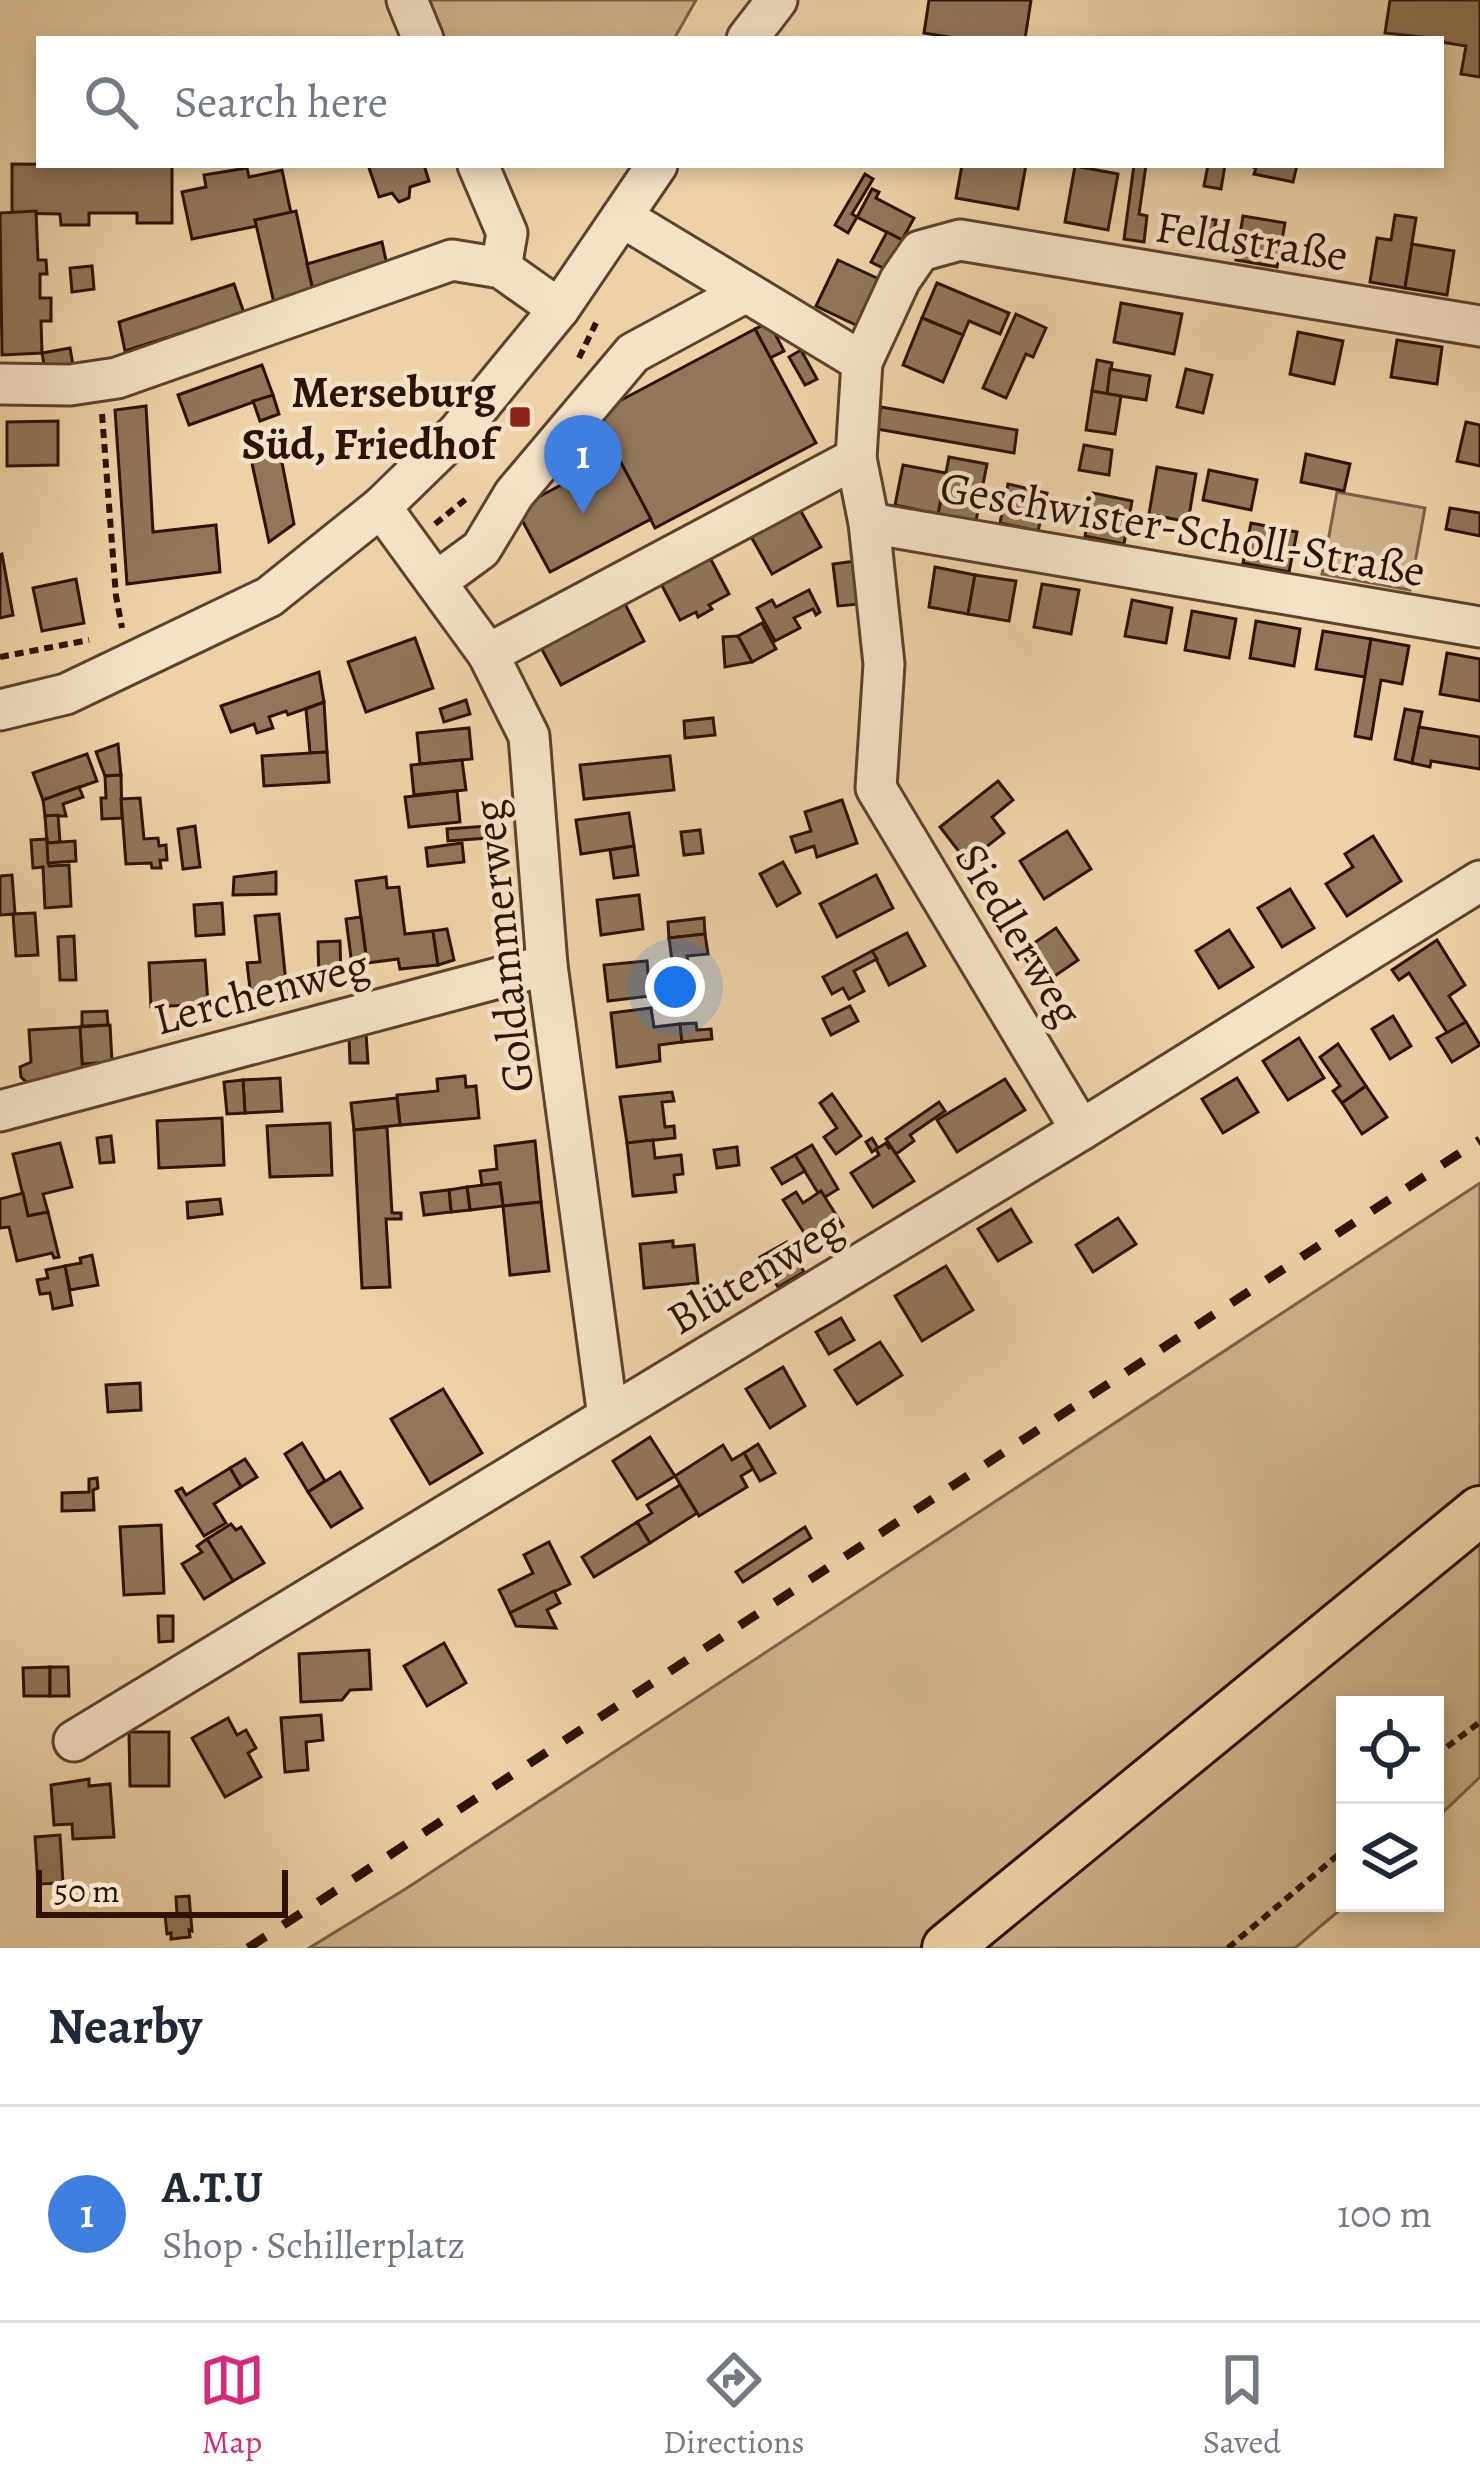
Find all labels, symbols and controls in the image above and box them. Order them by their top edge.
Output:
search box [36,36,1444,168]
icon: search [78,69,144,135]
text: Search here [174,71,388,133]
street label: Feldstraße [1151,195,1352,287]
place label: Merseburg Süd, Friedhof [241,361,502,475]
marker: Merseburg Süd, Friedhof [507,404,533,430]
pin: 1 [544,415,622,514]
street label: Geschwister-Scholl-Straße [936,456,1430,602]
street label: Goldammerweg [457,797,549,1095]
street label: Siedlerweg [940,832,1098,1037]
street label: Lerchenweg [147,934,376,1050]
your location [645,957,705,1017]
street label: Blütenweg [655,1196,854,1349]
map controls [1336,1696,1444,1912]
button: locate [1336,1696,1444,1804]
button: layers [1336,1804,1444,1912]
scale bar [36,1864,288,1917]
text: 50 m [54,1868,120,1913]
text: Nearby [48,1991,202,2061]
text: A.T.U [162,2156,263,2218]
text: 1 [80,2187,94,2240]
text: 100 m [1337,2187,1432,2240]
text: Shop · Schillerplatz [162,2218,465,2271]
tab: Map [199,2347,265,2464]
tab: Directions [663,2347,805,2464]
tab: Saved [1203,2347,1281,2464]

